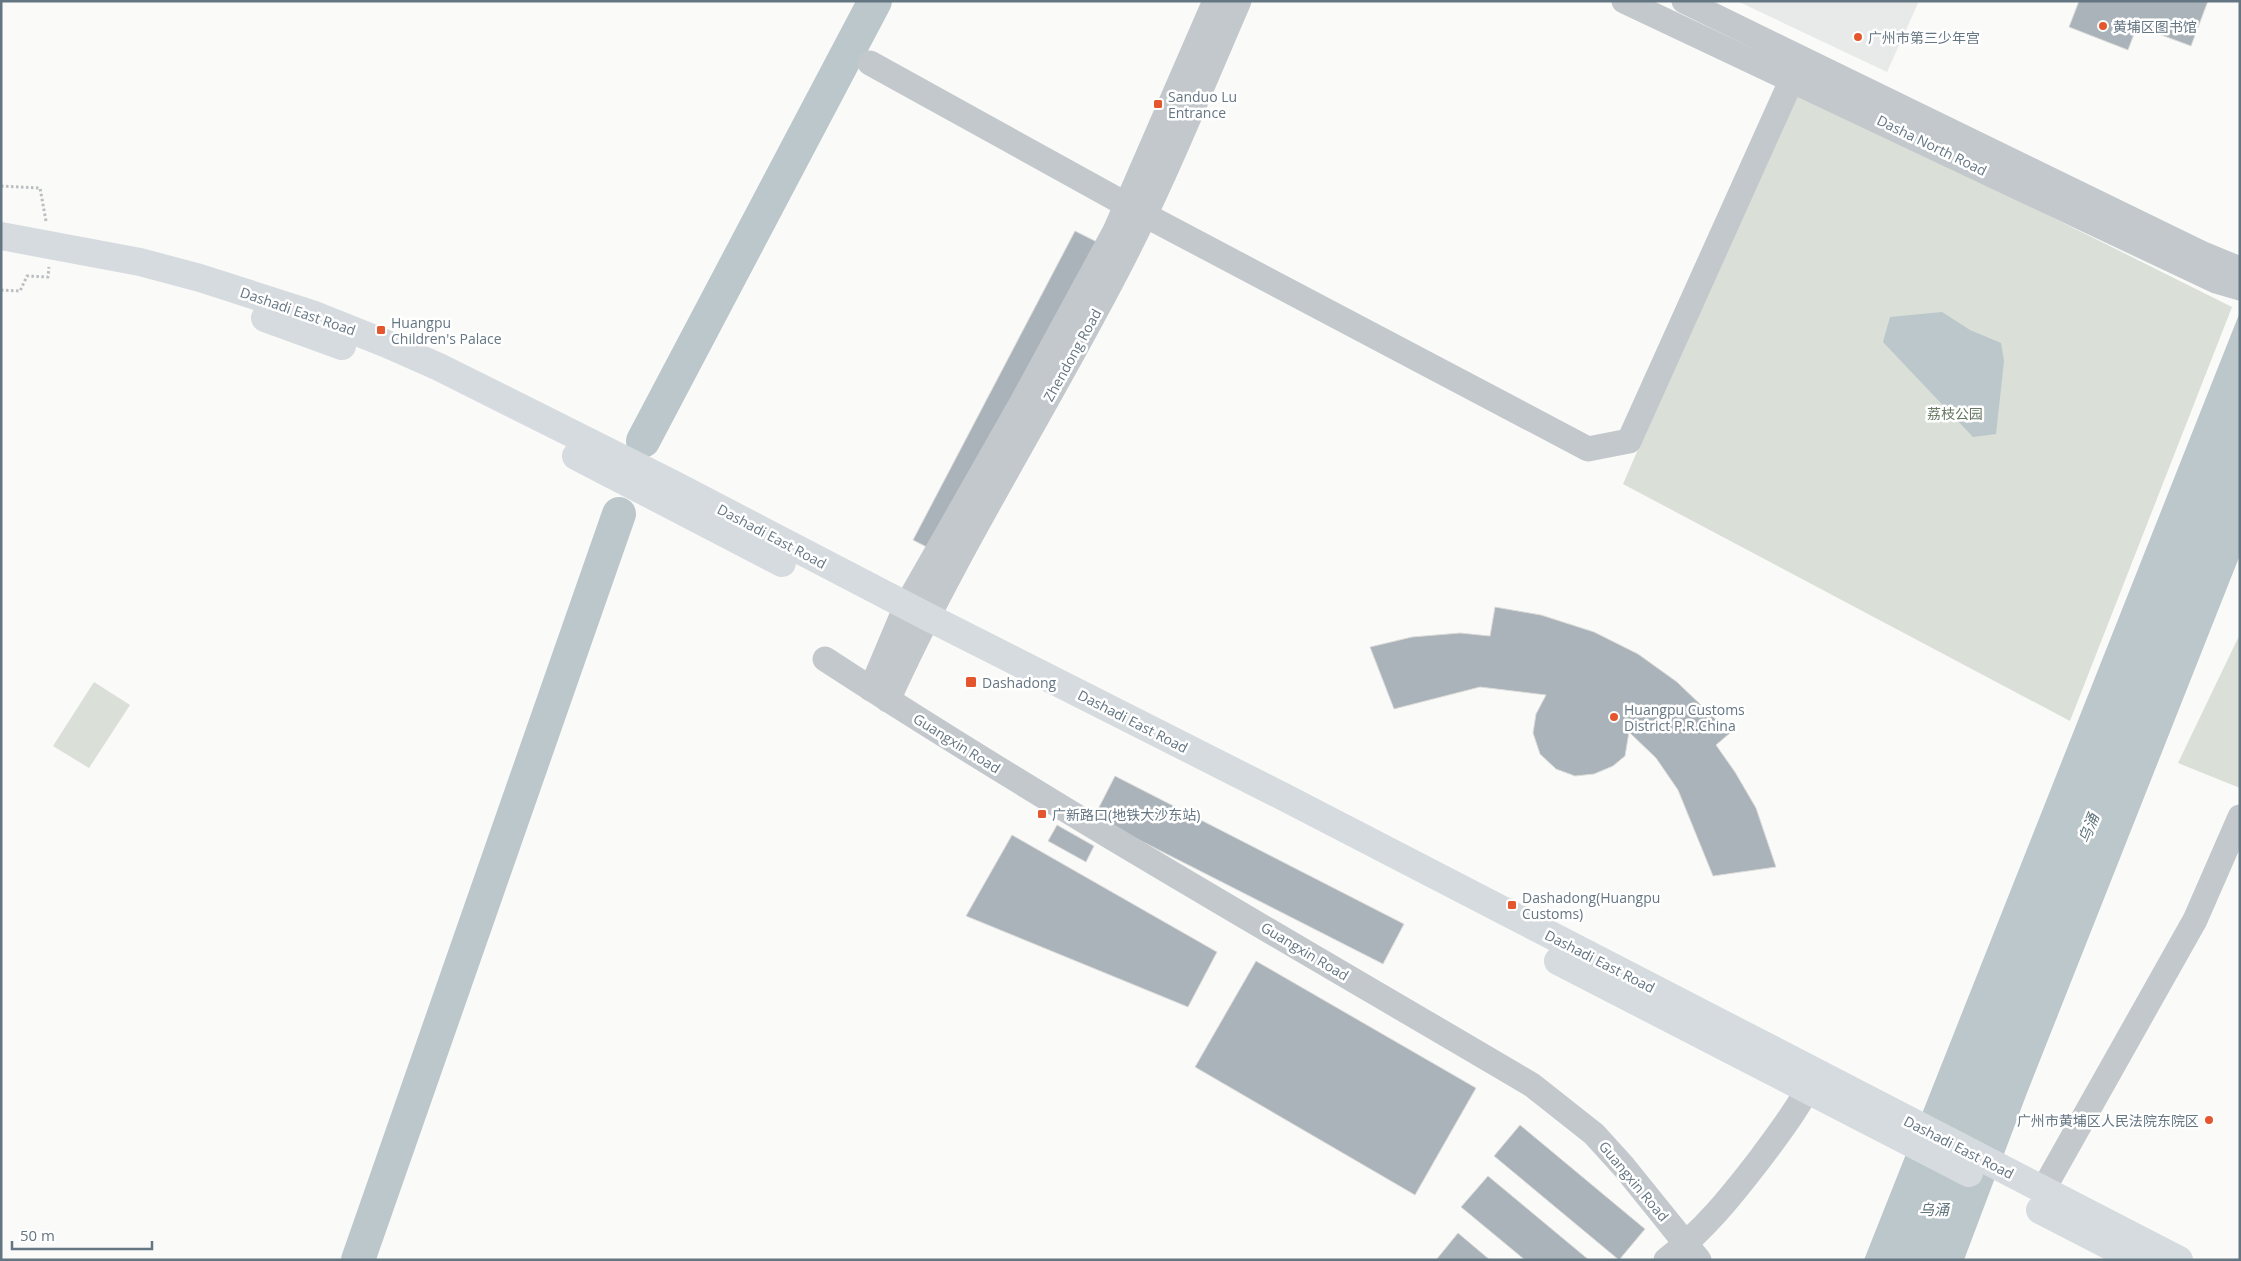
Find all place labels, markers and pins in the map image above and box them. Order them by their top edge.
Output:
place label: 黄埔区图书馆 [2113,17,2197,36]
marker: 黄埔区图书馆 [2097,20,2109,32]
place label: 广州市第三少年宫 [1868,28,1980,47]
marker: 广州市第三少年宫 [1852,31,1864,43]
place label: Sanduo Lu Entrance [1168,87,1237,122]
marker: Sanduo Lu Entrance [1152,98,1164,110]
place label: Huangpu Children's Palace [391,313,502,348]
marker: Huangpu Children's Palace [375,324,387,336]
place label: Dashadong [982,673,1057,692]
marker: Dashadong [964,675,978,689]
place label: Huangpu Customs District P.R.China [1624,700,1745,735]
marker: Huangpu Customs District P.R.China [1608,711,1620,723]
place label: 广新路口(地铁大沙东站) [1052,805,1200,824]
marker: 广新路口(地铁大沙东站) [1036,808,1048,820]
place label: Dashadong(Huangpu Customs) [1522,888,1660,923]
marker: Dashadong(Huangpu Customs) [1506,899,1518,911]
place label: 广州市黄埔区人民法院东院区 [2017,1111,2199,1130]
marker: 广州市黄埔区人民法院东院区 [2203,1114,2215,1126]

